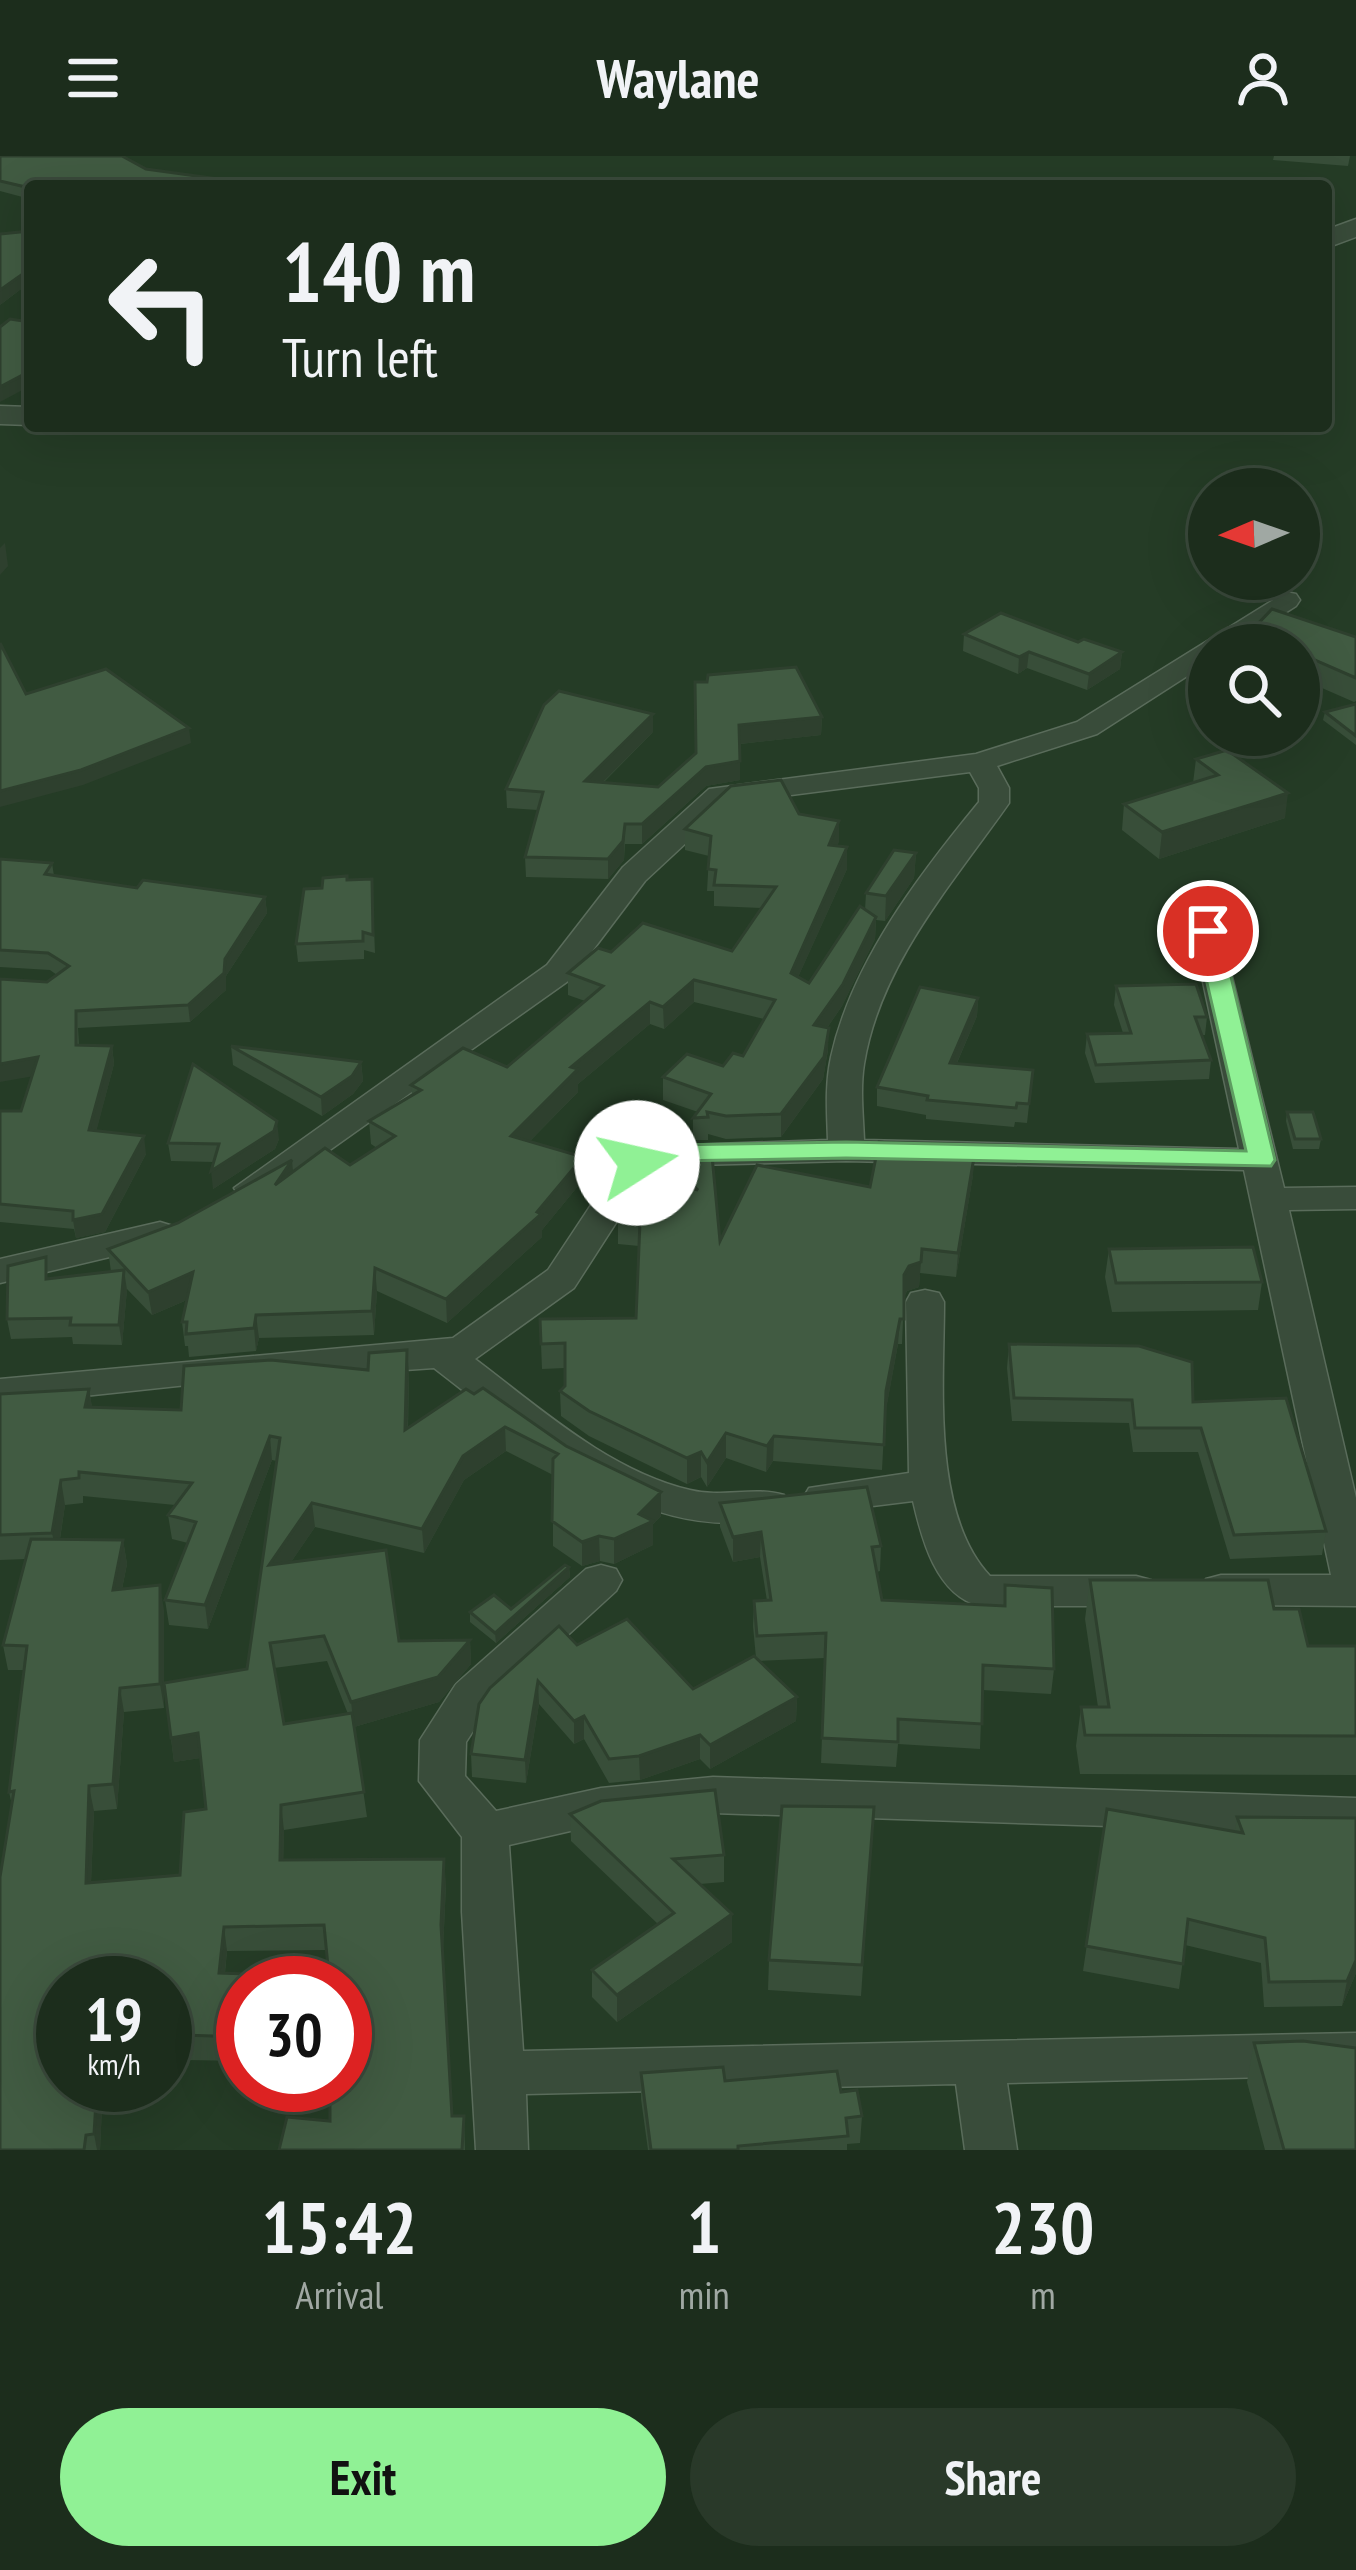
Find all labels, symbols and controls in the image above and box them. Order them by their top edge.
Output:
text: Waylane [596,43,760,113]
icon: menu [60,45,126,111]
icon: person [1230,45,1296,111]
text: 140 m [282,216,475,325]
icon: left [84,228,240,384]
text: Turn left [282,322,438,392]
north arrow [1188,468,1320,600]
map controls [1188,468,1320,756]
button: search [1188,624,1320,756]
pin [1157,880,1259,982]
icon: arrive [1175,898,1241,964]
position arrow [574,1100,700,1226]
speed limit sign: 30 [216,1956,372,2112]
text: 19 [85,1980,143,2058]
text: km/h [87,2044,141,2083]
text: 15:42 [262,2180,417,2273]
text: 1 [687,2180,721,2273]
text: 230 [991,2180,1094,2273]
text: Arrival [295,2269,383,2320]
text: min [679,2269,730,2320]
text: m [1030,2269,1056,2320]
button: Exit [60,2408,666,2546]
button: Share [690,2408,1296,2546]

